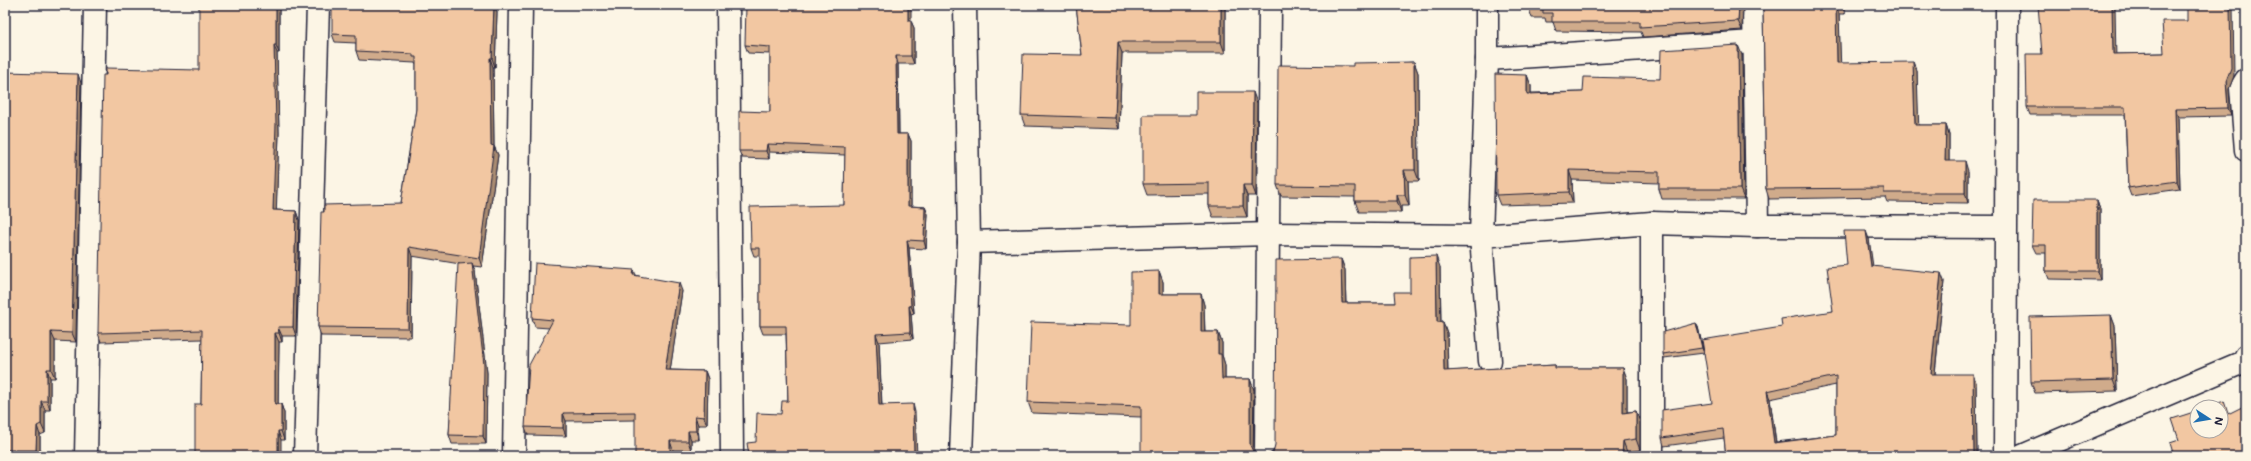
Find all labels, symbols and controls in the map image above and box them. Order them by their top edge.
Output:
north arrow [2189,399,2229,439]
text: N [2211,416,2227,427]

